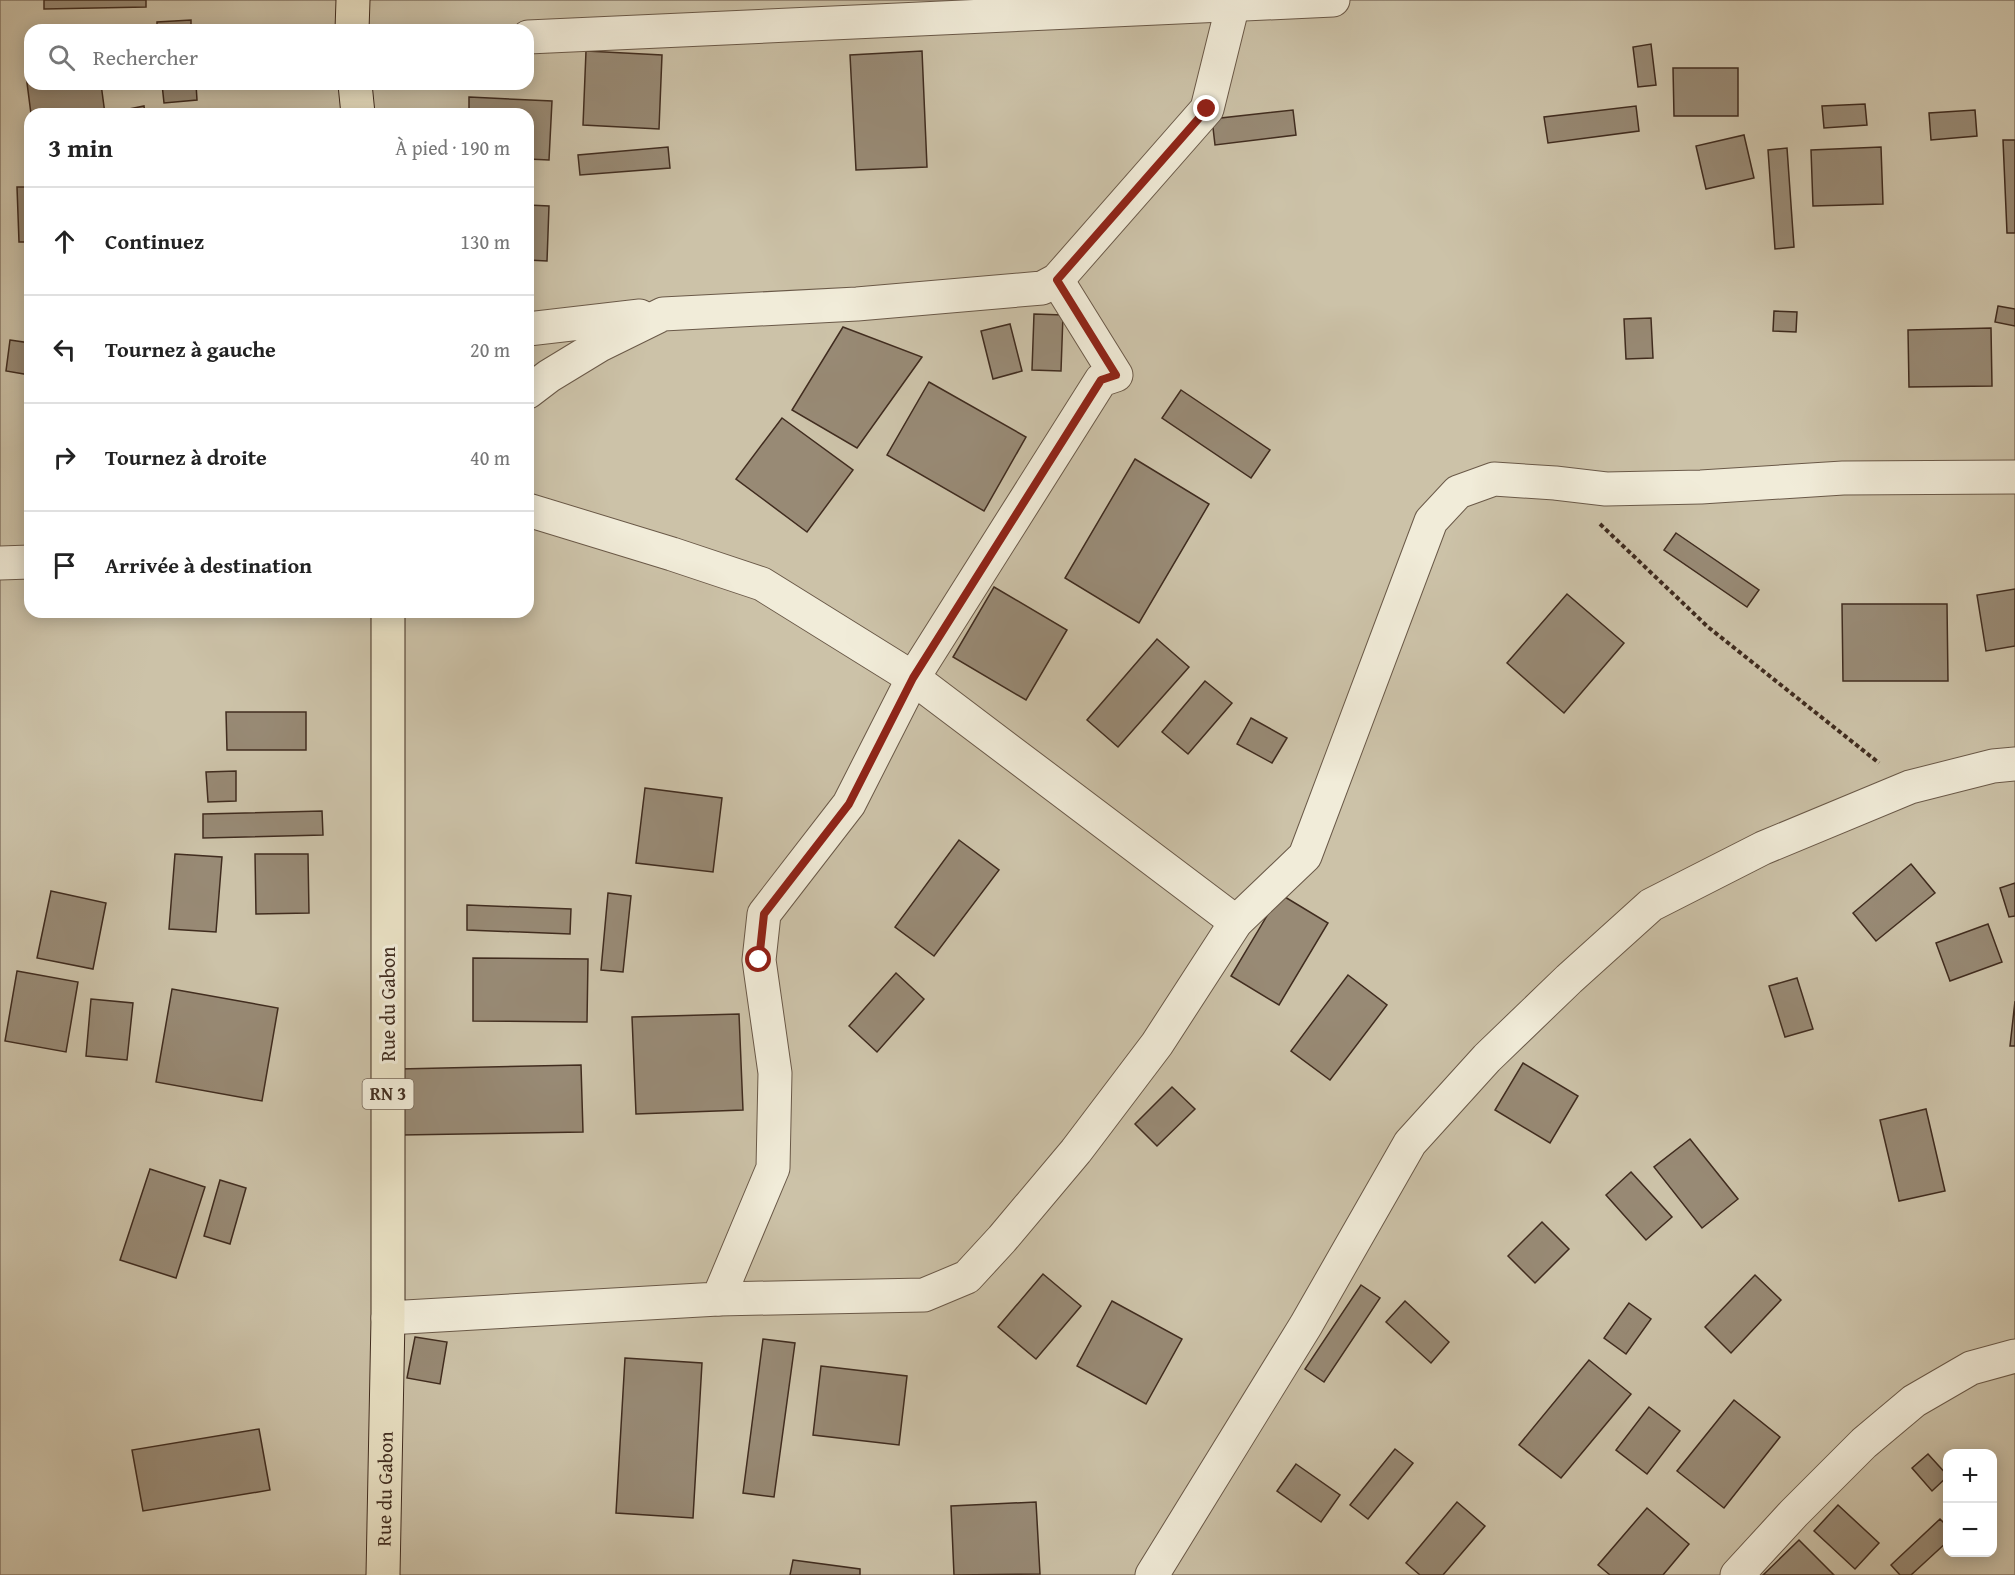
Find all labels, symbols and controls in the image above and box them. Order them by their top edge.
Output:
search box [24,24,534,90]
icon: search [45,41,78,74]
text: Rechercher [93,41,198,73]
route end [1193,95,1219,121]
text: 3 min [48,128,113,167]
text: À pied · 190 m [395,133,510,162]
icon: ahead [48,225,81,258]
text: Continuez [105,225,204,257]
text: 130 m [460,227,510,256]
icon: left [48,333,81,366]
text: Tournez à gauche [105,333,276,365]
text: 20 m [470,335,510,364]
icon: right [48,441,81,474]
text: Tournez à droite [105,441,267,473]
text: 40 m [470,443,510,472]
icon: arrive [48,549,81,582]
text: Arrivée à destination [105,549,312,581]
street label: Rue du Gabon [373,946,402,1062]
route start [745,946,771,972]
road number: RN 3 [362,1079,414,1109]
street label: Rue du Gabon [369,1431,400,1547]
map controls [1943,1449,1997,1557]
button: + [1943,1449,1997,1503]
button: − [1943,1503,1997,1557]

